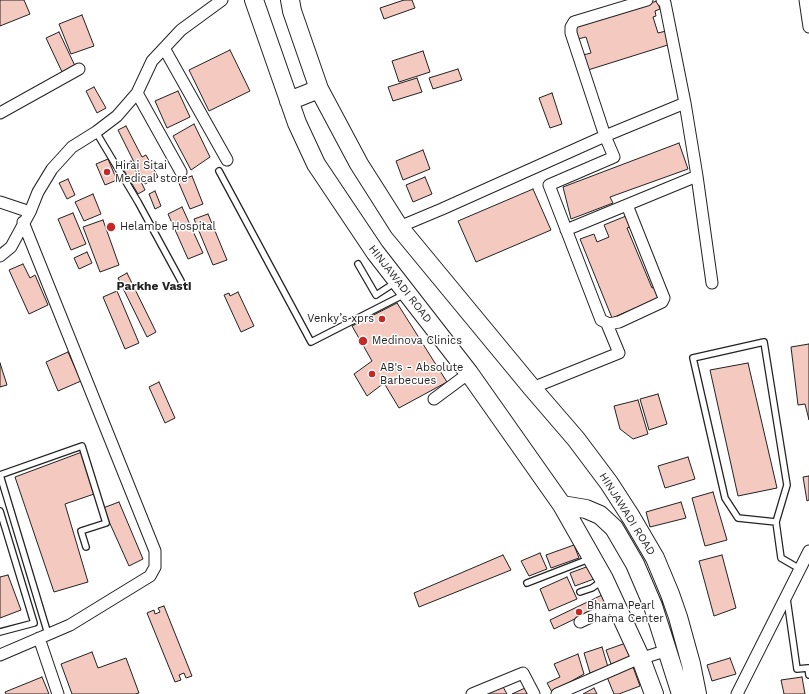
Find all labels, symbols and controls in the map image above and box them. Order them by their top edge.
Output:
place label: Hirai Sitai Medical store [115,159,188,185]
marker: Hirai Sitai Medical store [102,167,112,177]
place label: Helambe Hospital [120,220,216,234]
marker: Helambe Hospital [105,221,117,233]
street label: HINJAWADI ROAD [366,243,434,325]
district label: Parkhe Vasti [117,279,191,293]
place label: Venky’s xprs [307,312,374,326]
marker: Venky’s xprs [377,314,387,324]
place label: Medinova Clinics [372,334,462,348]
marker: Medinova Clinics [357,335,369,347]
place label: AB's - Absolute Barbecues [380,361,463,387]
marker: AB's - Absolute Barbecues [367,369,377,379]
street label: HINJAWADI ROAD [596,470,658,558]
place label: Bhama Pearl Bhama Center [587,599,664,625]
marker: Bhama Pearl Bhama Center [574,607,584,617]

